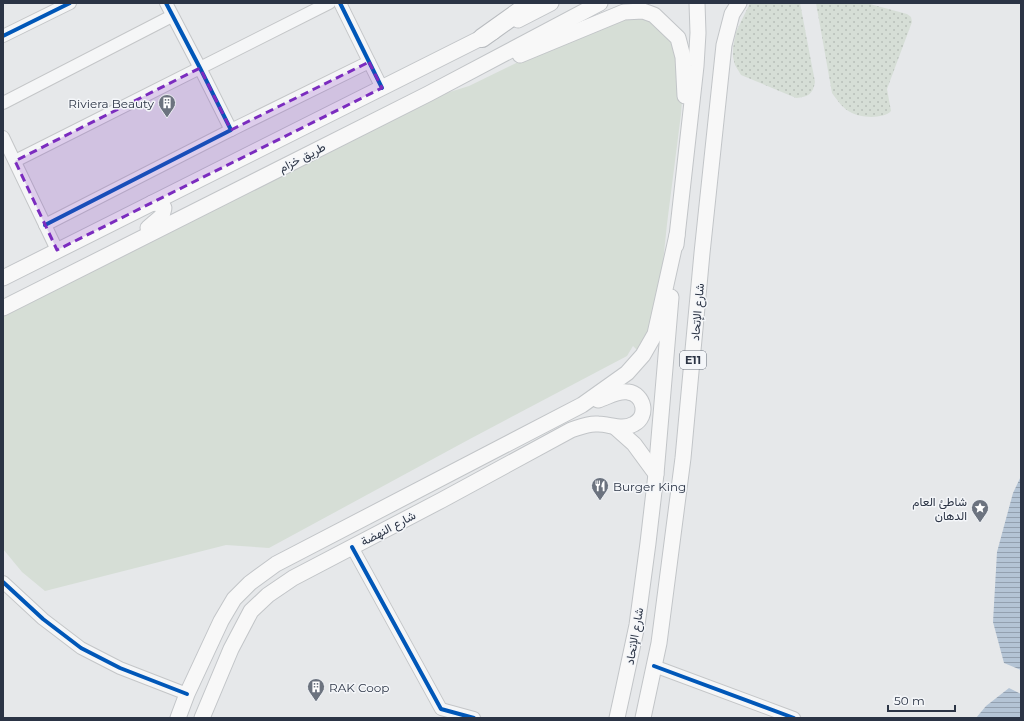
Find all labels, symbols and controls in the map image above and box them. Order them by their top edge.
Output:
building icon: Riviera Beauty [157,93,177,118]
place label: Riviera Beauty [68,96,154,111]
street label: طريق خزام [276,139,328,176]
street label: شارع الإتحاد [687,283,709,342]
road number: E11 [680,351,706,369]
restaurant icon: Burger King [590,476,610,501]
place label: Burger King [613,479,686,494]
place label: شاطئ العام الدهان [912,494,967,523]
place icon: شاطئ العام الدهان [970,498,990,523]
street label: شارع النهضة [358,507,419,550]
street label: شارع الإتحاد [622,606,648,666]
building icon: RAK Coop [306,677,326,702]
place label: RAK Coop [329,680,389,695]
scale bar [888,687,955,713]
text: 50 m [894,693,925,708]

